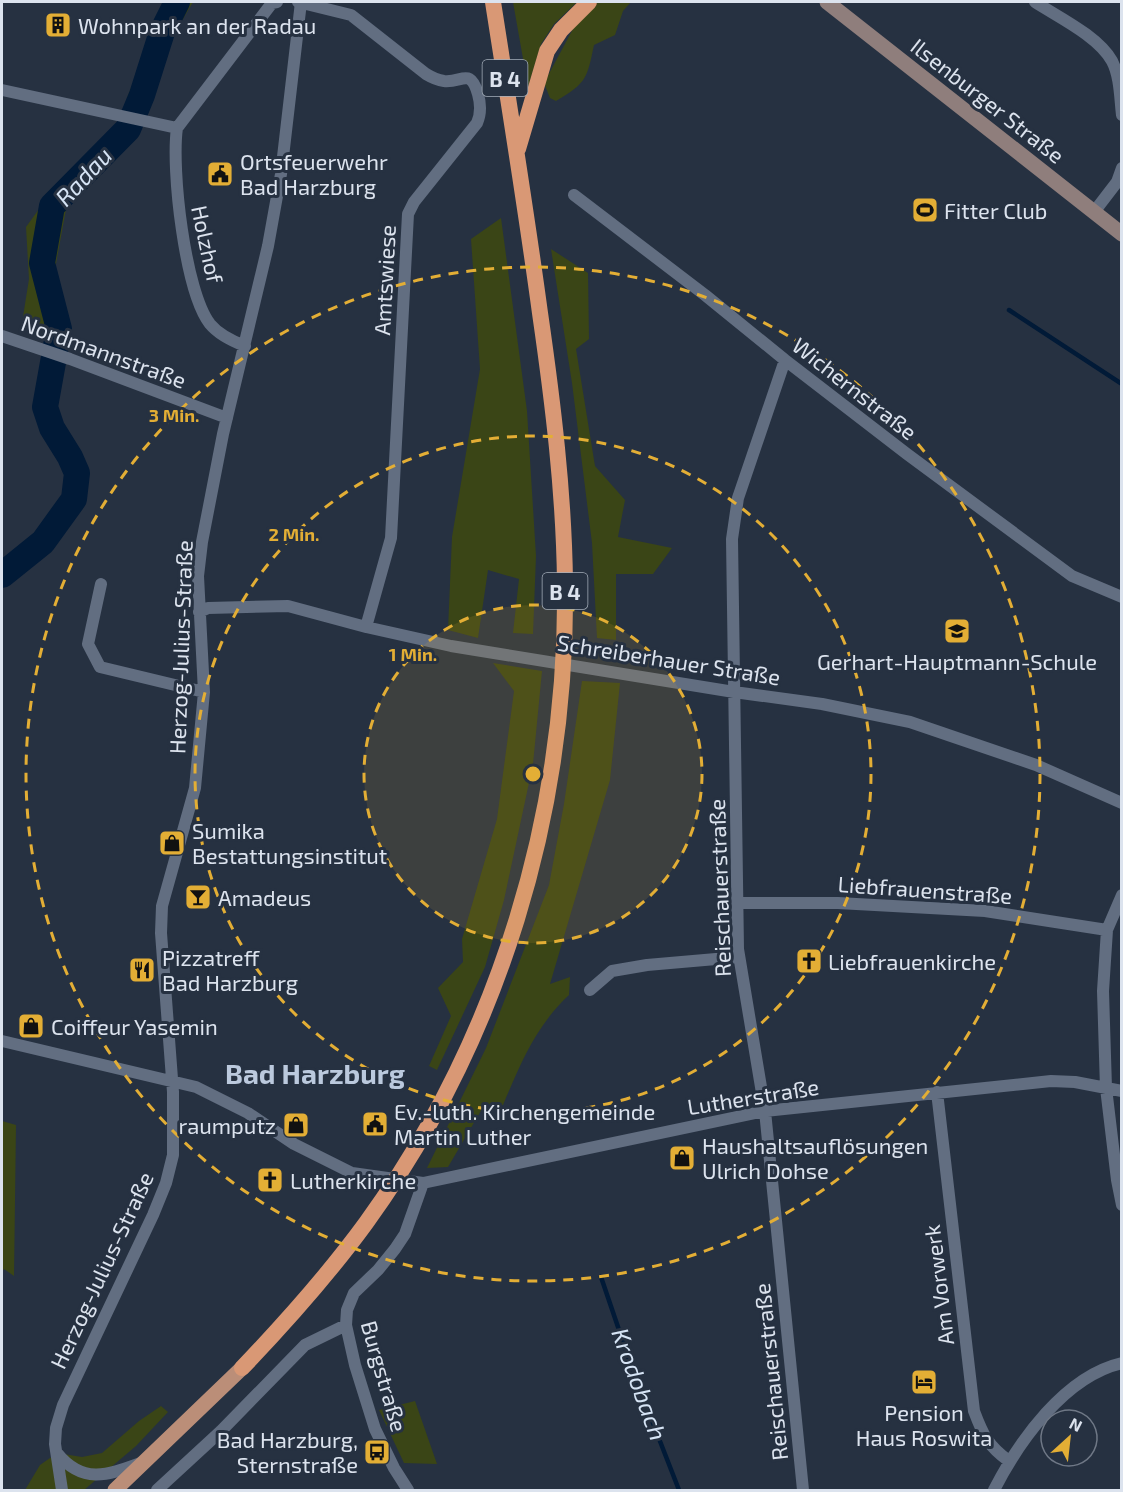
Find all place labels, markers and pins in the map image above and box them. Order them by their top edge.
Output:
building icon: Wohnpark an der Radau [43,10,73,40]
place label: Wohnpark an der Radau [78,12,316,38]
place label: Ortsfeuerwehr Bad Harzburg [240,148,388,199]
public building icon: Ortsfeuerwehr Bad Harzburg [205,159,235,189]
sports icon: Fitter Club [910,195,940,225]
place label: Fitter Club [944,197,1047,223]
school or university icon: Gerhart-Hauptmann-Schule [942,616,972,646]
place label: Gerhart-Hauptmann-Schule [817,648,1097,674]
centre of rings [523,764,543,784]
place label: Sumika Bestattungsinstitut [192,817,387,868]
shop icon: Sumika Bestattungsinstitut [157,828,187,858]
bar icon: Amadeus [183,882,213,912]
place label: Amadeus [218,884,311,910]
place label: Pizzatreff Bad Harzburg [162,944,298,995]
church icon: Liebfrauenkirche [794,946,824,976]
place label: Liebfrauenkirche [828,948,996,974]
restaurant icon: Pizzatreff Bad Harzburg [127,955,157,985]
shop icon: Coiffeur Yasemin [16,1011,46,1041]
place label: Coiffeur Yasemin [51,1013,218,1039]
place label: Ev.-luth. Kirchengemeinde Martin Luther [394,1098,655,1149]
public building icon: Ev.-luth. Kirchengemeinde Martin Luther [360,1109,390,1139]
shop icon: raumputz [281,1110,311,1140]
place label: raumputz [178,1112,276,1138]
place label: Haushaltsauflösungen Ulrich Dohse [702,1132,928,1183]
shop icon: Haushaltsauflösungen Ulrich Dohse [667,1143,697,1173]
church icon: Lutherkirche [255,1165,285,1195]
place label: Lutherkirche [290,1167,416,1193]
hotel icon: Pension Haus Roswita [909,1367,939,1397]
place label: Pension Haus Roswita [856,1399,992,1450]
place label: Bad Harzburg, Sternstraße [217,1426,358,1477]
bus stop icon: Bad Harzburg, Sternstraße [362,1437,392,1467]

